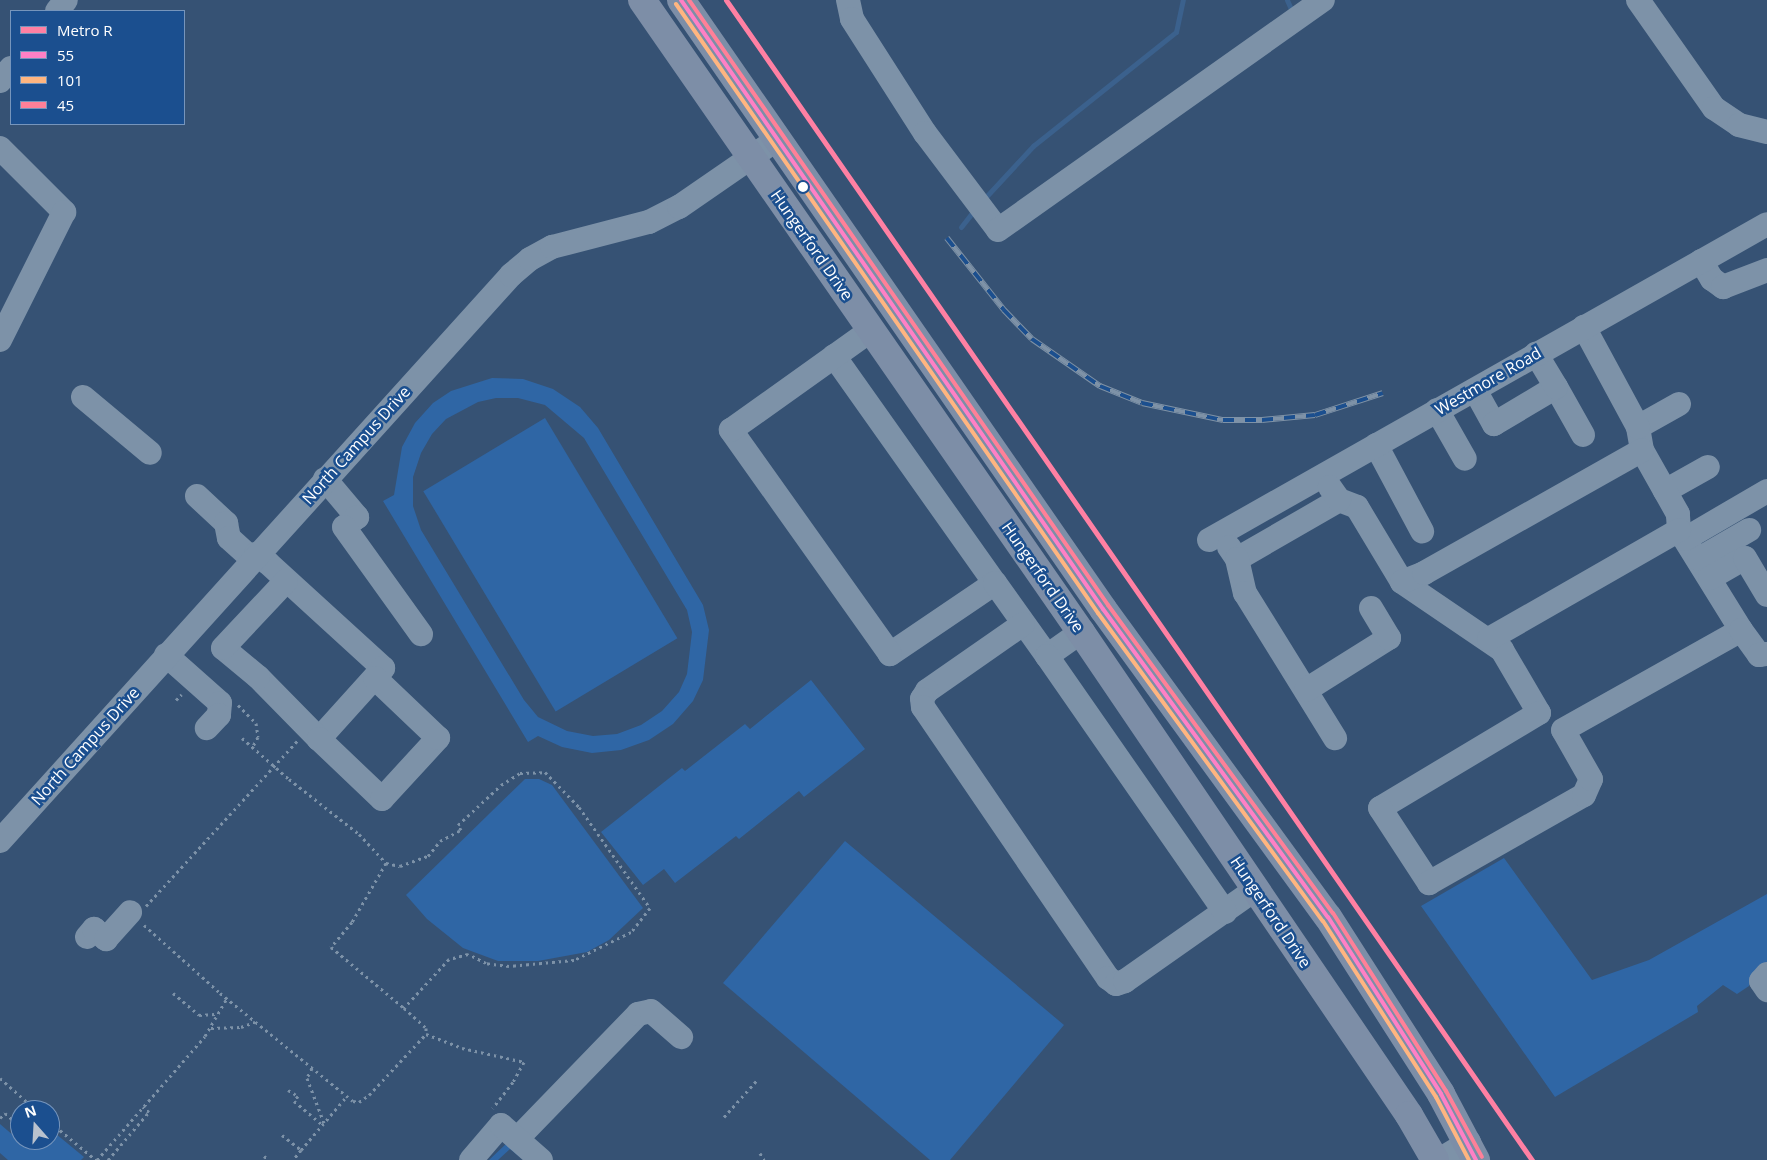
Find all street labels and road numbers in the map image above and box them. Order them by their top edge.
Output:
street label: Hungerford Drive [767,186,857,304]
street label: Westmore Road [1432,343,1544,419]
street label: North Campus Drive [298,382,414,508]
street label: Hungerford Drive [998,518,1088,636]
street label: North Campus Drive [27,683,143,809]
street label: Hungerford Drive [1227,853,1315,971]

